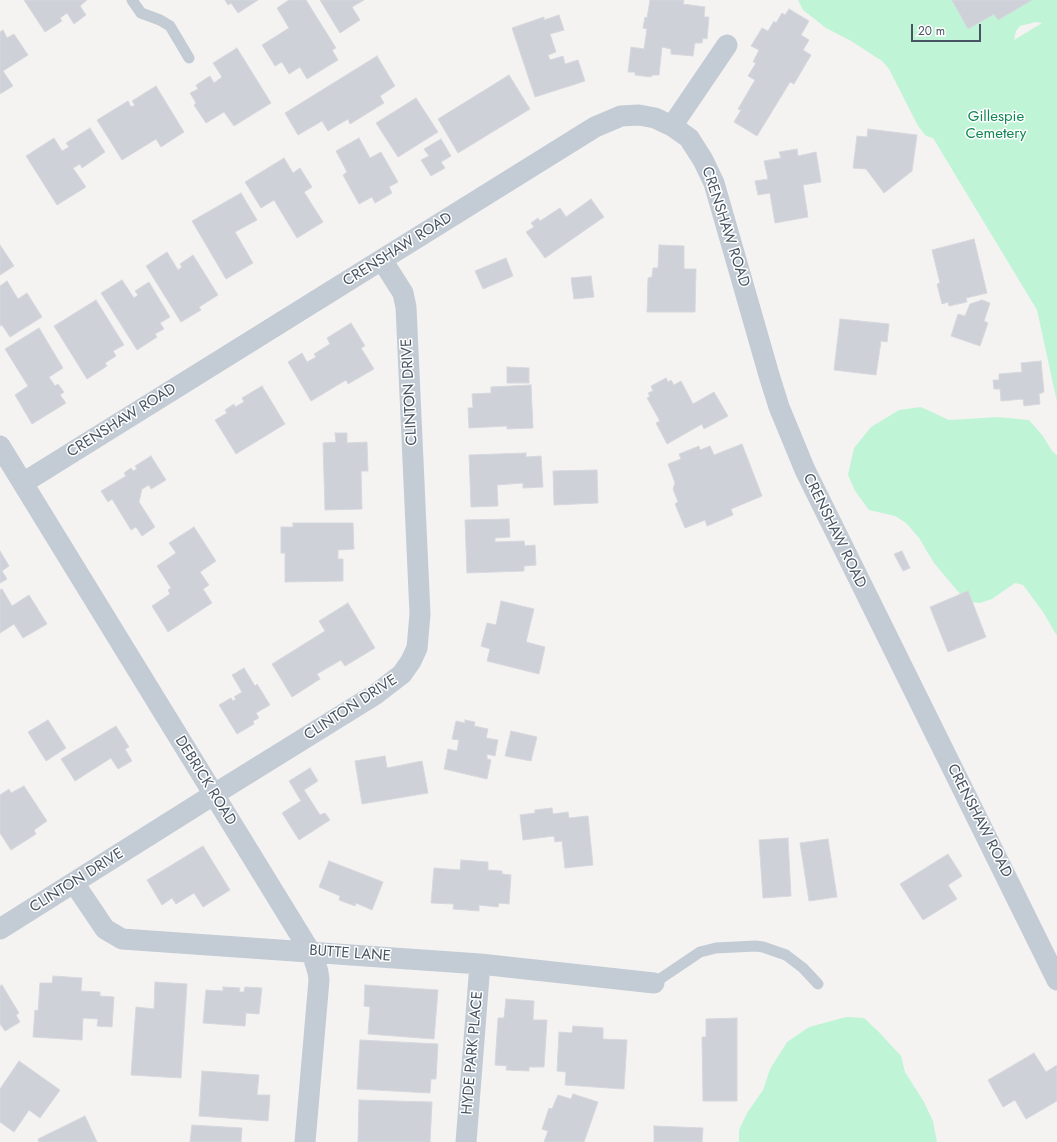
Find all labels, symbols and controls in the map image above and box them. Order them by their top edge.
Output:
scale bar [913,16,983,42]
text: 20 m [918,22,945,40]
park label: Gillespie Cemetery [966,108,1026,143]
street label: CRENSHAW ROAD [697,165,753,289]
street label: CRENSHAW ROAD [340,209,456,291]
street label: CLINTON DRIVE [398,338,422,446]
street label: CRENSHAW ROAD [64,380,180,462]
street label: CRENSHAW ROAD [798,471,870,591]
street label: CLINTON DRIVE [301,671,401,745]
street label: DEBRICK ROAD [170,733,240,829]
street label: CRENSHAW ROAD [943,761,1015,881]
street label: CLINTON DRIVE [27,845,127,917]
street label: BUTTE LANE [309,942,391,966]
street label: HYDE PARK PLACE [459,990,487,1116]

